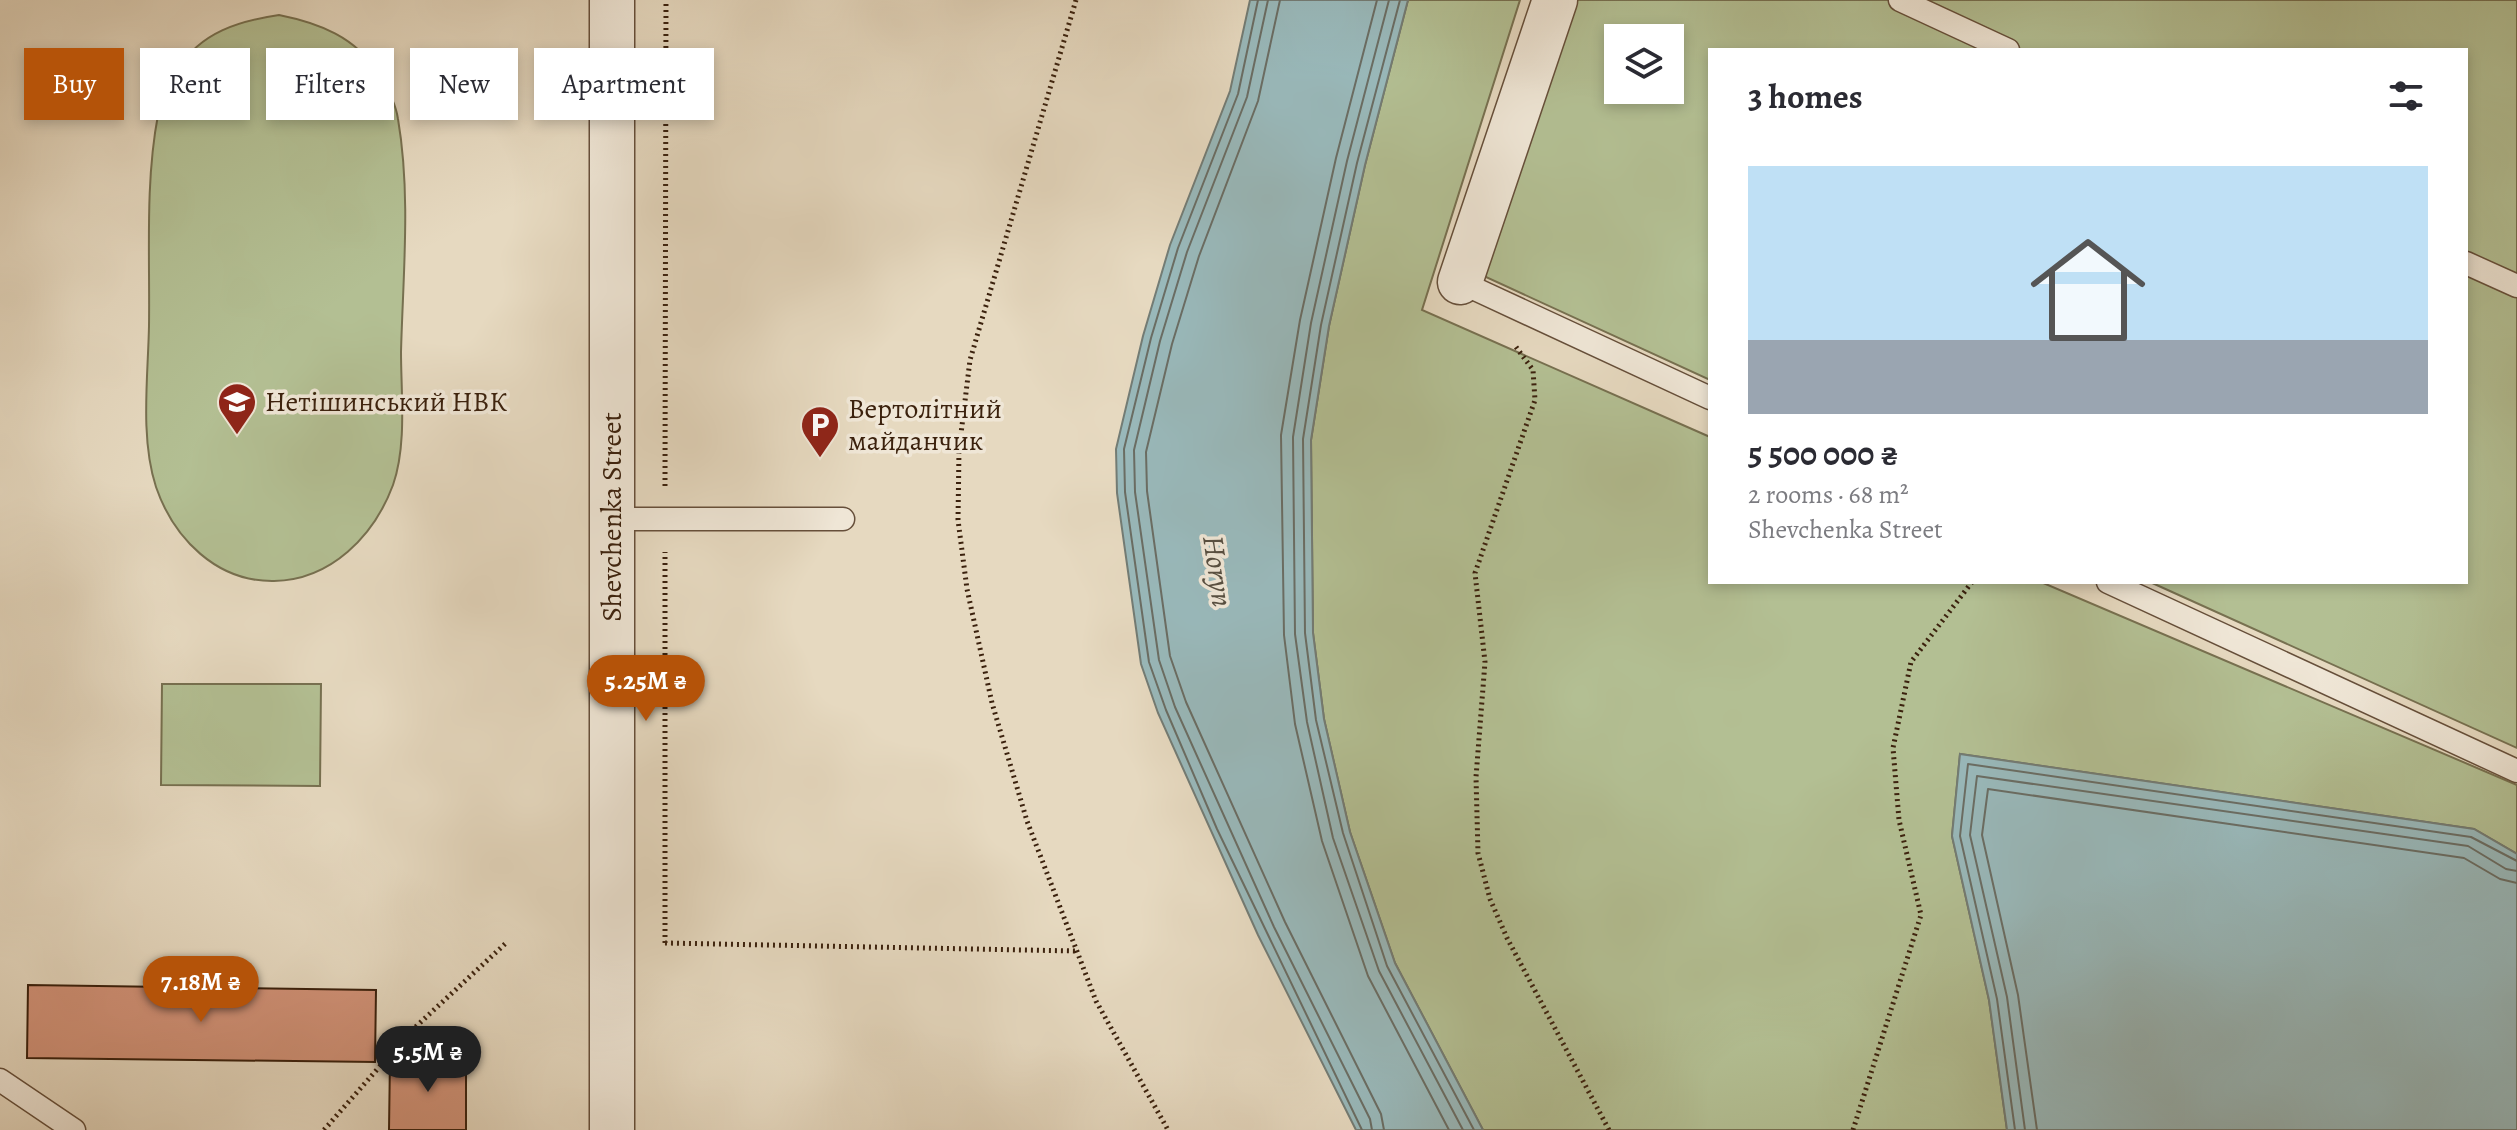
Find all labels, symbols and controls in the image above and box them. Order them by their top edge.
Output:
map controls [1604,24,1684,104]
button: layers [1604,24,1684,104]
chip: Buy [24,48,124,120]
chip: Rent [140,48,250,120]
chip: Filters [266,48,394,120]
chip: New [410,48,518,120]
chip: Apartment [534,48,714,120]
text: 3 homes [1748,73,1863,120]
icon: filters [2384,74,2428,118]
icon: home [2016,218,2160,362]
school or university icon: Нетішинський НВК [216,381,258,436]
place label: Нетішинський НВК [265,383,507,421]
place label: Вертолітний майданчик [848,390,1002,460]
parking icon: Вертолітний майданчик [799,404,841,459]
street label: Shevchenka Street [593,412,631,622]
text: 5 500 000 ₴ [1748,430,1899,477]
text: 2 rooms · 68 m² [1748,477,1909,512]
text: Shevchenka Street [1748,512,1943,547]
water label: Horyn [1193,533,1243,609]
pin: 5.25M ₴ [572,655,720,723]
text: 5.25M ₴ [605,663,687,698]
pin: 7.18M ₴ [127,956,275,1024]
text: 7.18M ₴ [161,964,241,999]
pin: 5.5M ₴ [363,1026,493,1094]
text: 5.5M ₴ [393,1034,463,1069]

